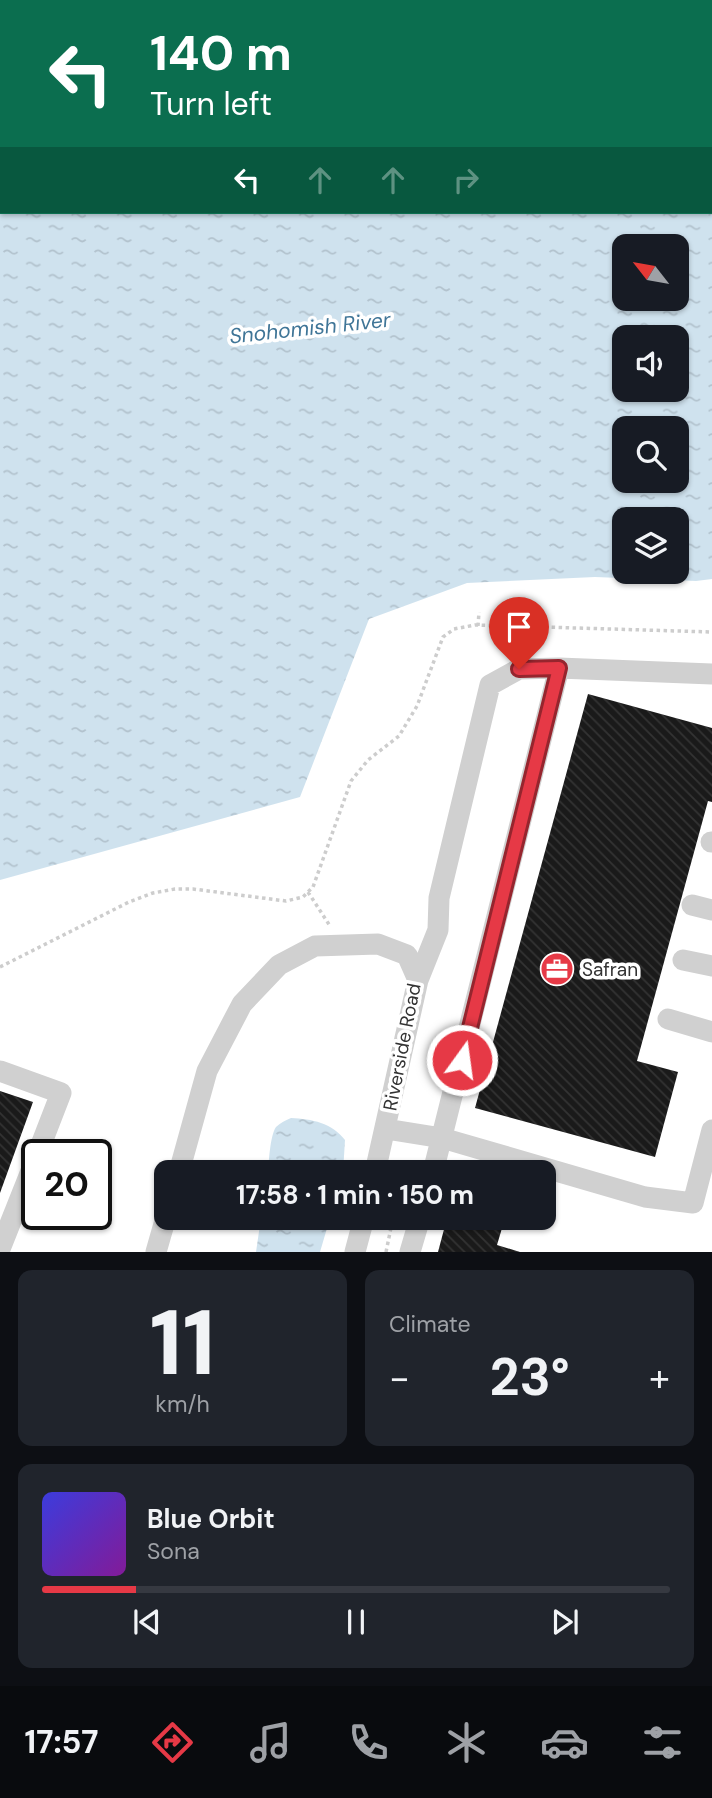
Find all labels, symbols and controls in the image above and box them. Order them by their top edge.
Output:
text: 140 m [150,21,292,85]
icon: left [35,28,126,119]
text: Turn left [150,83,272,125]
icon: left [228,161,266,199]
icon: ahead [301,161,339,199]
icon: ahead [374,161,412,199]
icon: right [447,161,485,199]
north arrow [612,234,690,312]
map controls [612,234,689,584]
water label: Snohomish River [228,305,393,350]
button: sound [612,325,689,402]
button: search [612,416,689,493]
button: layers [612,507,689,584]
pin [489,597,549,669]
icon: arrive [500,608,538,646]
office icon: Safran [538,950,576,988]
place label: Safran [582,957,638,982]
street label: Riverside Road [377,981,427,1113]
position arrow [425,1023,499,1097]
speed limit sign: 20 [21,1139,112,1230]
text: 17:58 · 1 min · 150 m [236,1178,474,1212]
text: 11 [149,1284,216,1402]
text: Climate [389,1309,471,1339]
text: 23° [489,1343,570,1411]
text: − [389,1353,410,1403]
text: + [649,1353,670,1403]
text: km/h [155,1389,210,1419]
text: Blue Orbit [147,1502,275,1536]
text: Sona [147,1536,200,1566]
icon: previous [128,1603,166,1641]
icon: pause [337,1603,375,1641]
icon: next [546,1603,584,1641]
icon: directions [148,1718,197,1767]
icon: music [246,1718,295,1767]
icon: phone [344,1718,393,1767]
icon: climate [442,1718,491,1767]
icon: car [540,1718,589,1767]
icon: filters [638,1718,687,1767]
text: 17:57 [25,1721,98,1763]

